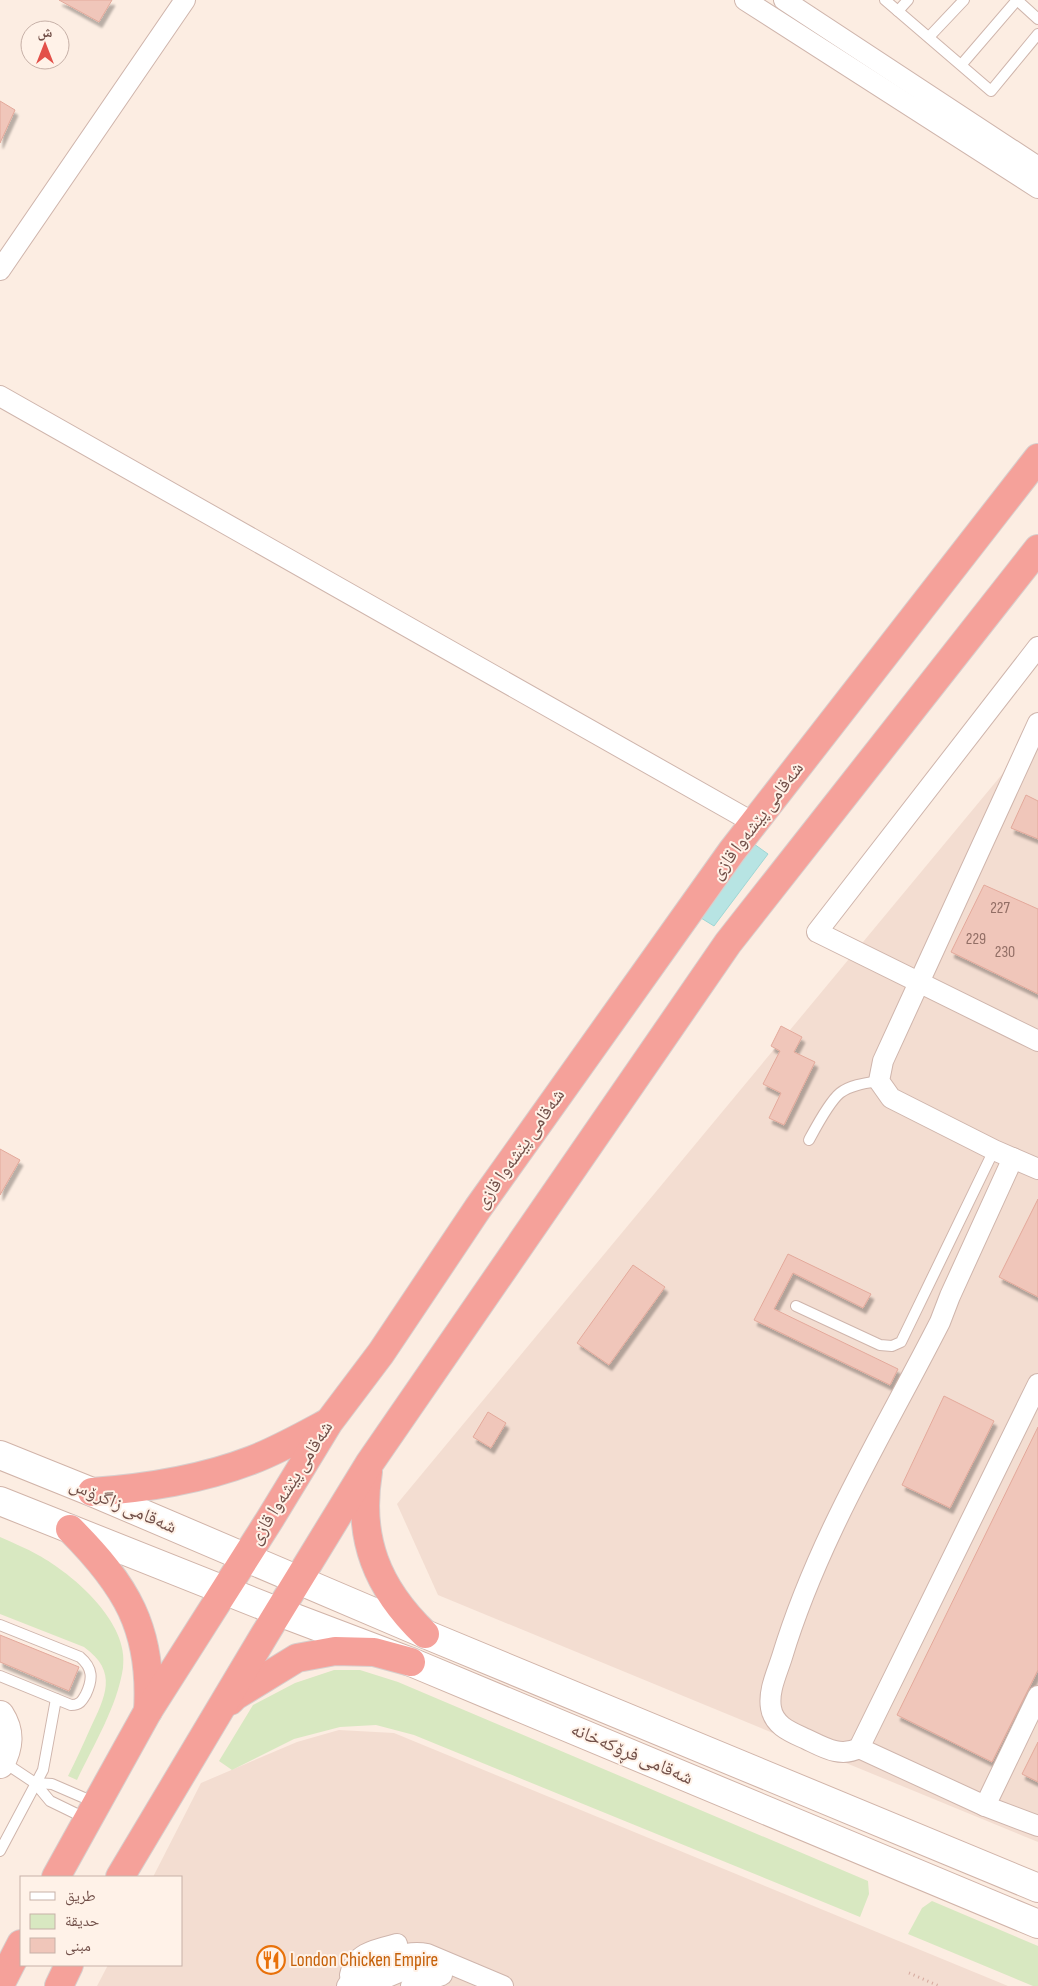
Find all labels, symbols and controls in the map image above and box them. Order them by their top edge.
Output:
north arrow [20,20,70,70]
text: ش [38,24,53,41]
street label: شەقامی پێشەوا قازی [705,758,809,884]
house number: 227 [990,899,1010,918]
house number: 229 [966,930,986,949]
house number: 230 [995,943,1015,962]
street label: شەقامی پێشەوا قازی [470,1084,570,1214]
street label: شەقامی پێشەوا قازی [244,1417,338,1549]
street label: شەقامی زاگرۆس [66,1473,180,1539]
street label: شەقامی فڕۆکەخانە [567,1718,696,1792]
legend [20,1876,182,1966]
text: طريق [65,1887,96,1906]
text: حديقة [65,1912,100,1931]
text: مبنى [65,1937,91,1956]
restaurant icon: London Chicken Empire [256,1945,286,1975]
place label: London Chicken Empire [290,1949,438,1972]

